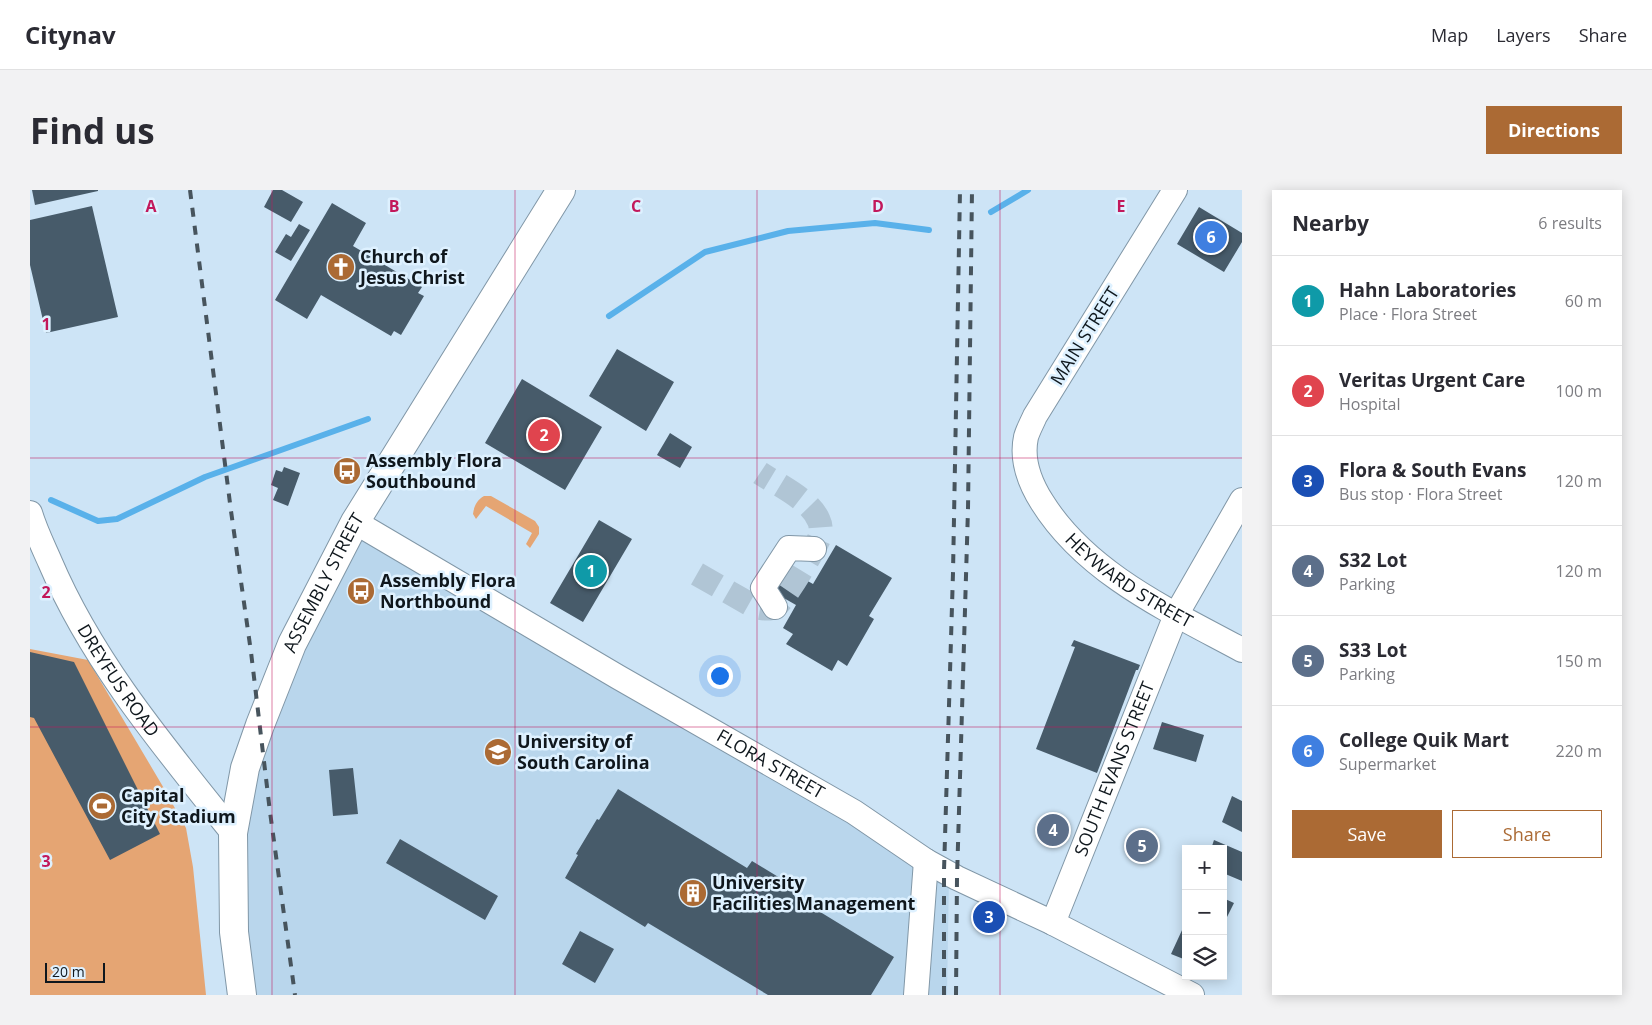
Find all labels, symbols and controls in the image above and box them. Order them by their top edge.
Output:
text: Citynav [25,18,116,51]
text: Map [1431,23,1468,47]
text: Layers [1496,23,1551,47]
text: Share [1579,23,1627,47]
button: Directions [1486,106,1622,154]
text: Find us [30,107,155,154]
text: A [145,195,157,217]
text: B [389,195,399,217]
text: C [631,195,641,217]
text: D [872,195,884,217]
text: E [1117,195,1126,217]
text: Nearby [1292,209,1369,237]
text: 6 results [1538,212,1602,234]
pin: 6 [1195,218,1227,256]
place label: Church of Jesus Christ [358,244,465,289]
church icon: Church of Jesus Christ [326,252,356,282]
text: Hahn Laboratories [1339,277,1516,303]
street label: MAIN STREET [1044,282,1124,389]
text: 1 [1303,290,1313,312]
text: 60 m [1565,290,1602,312]
text: Place · Flora Street [1339,303,1477,325]
text: 1 [41,313,51,335]
text: Veritas Urgent Care [1339,367,1525,393]
text: 2 [1303,380,1313,402]
text: 100 m [1556,380,1602,402]
text: Hospital [1339,393,1401,415]
pin: 2 [528,416,560,454]
place label: Assembly Flora Southbound [366,448,502,493]
bus stop icon: Assembly Flora Southbound [332,456,362,486]
text: Flora & South Evans [1339,457,1526,483]
text: 3 [1303,470,1313,492]
text: 120 m [1556,470,1602,492]
text: Bus stop · Flora Street [1339,483,1502,505]
street label: ASSEMBLY STREET [277,508,369,656]
street label: HEYWARD STREET [1060,527,1197,633]
text: S32 Lot [1339,547,1407,573]
pin: 1 [575,552,607,590]
text: 4 [1303,560,1313,582]
text: 120 m [1556,560,1602,582]
place label: Assembly Flora Northbound [380,568,516,613]
text: Parking [1339,573,1395,595]
bus stop icon: Assembly Flora Northbound [346,576,376,606]
text: 2 [41,581,51,603]
street label: DREYFUS ROAD [72,620,165,741]
text: S33 Lot [1339,637,1407,663]
text: 5 [1303,650,1313,672]
text: 150 m [1556,650,1602,672]
your location [707,663,733,689]
text: Parking [1339,663,1395,685]
street label: SOUTH EVANS STREET [1068,678,1159,859]
street label: FLORA STREET [713,723,829,804]
text: College Quik Mart [1339,727,1509,753]
place label: University of South Carolina [517,729,650,774]
school or university icon: University of South Carolina [483,737,513,767]
text: 6 [1303,740,1313,762]
text: 220 m [1556,740,1602,762]
text: Supermarket [1339,753,1436,775]
place label: Capital City Stadium [121,783,236,828]
sports icon: Capital City Stadium [87,791,117,821]
button: Save [1292,810,1442,858]
button: Share [1452,810,1602,858]
pin: 4 [1037,811,1069,849]
pin: 5 [1126,827,1158,865]
map controls [1182,845,1227,980]
button: + [1182,845,1227,890]
text: 3 [41,850,51,872]
place label: University Facilities Management [712,870,916,915]
building icon: University Facilities Management [678,878,708,908]
button: − [1182,890,1227,935]
pin: 3 [973,898,1005,936]
button: layers [1182,935,1227,980]
scale bar [45,960,105,983]
text: 20 m [52,962,85,981]

